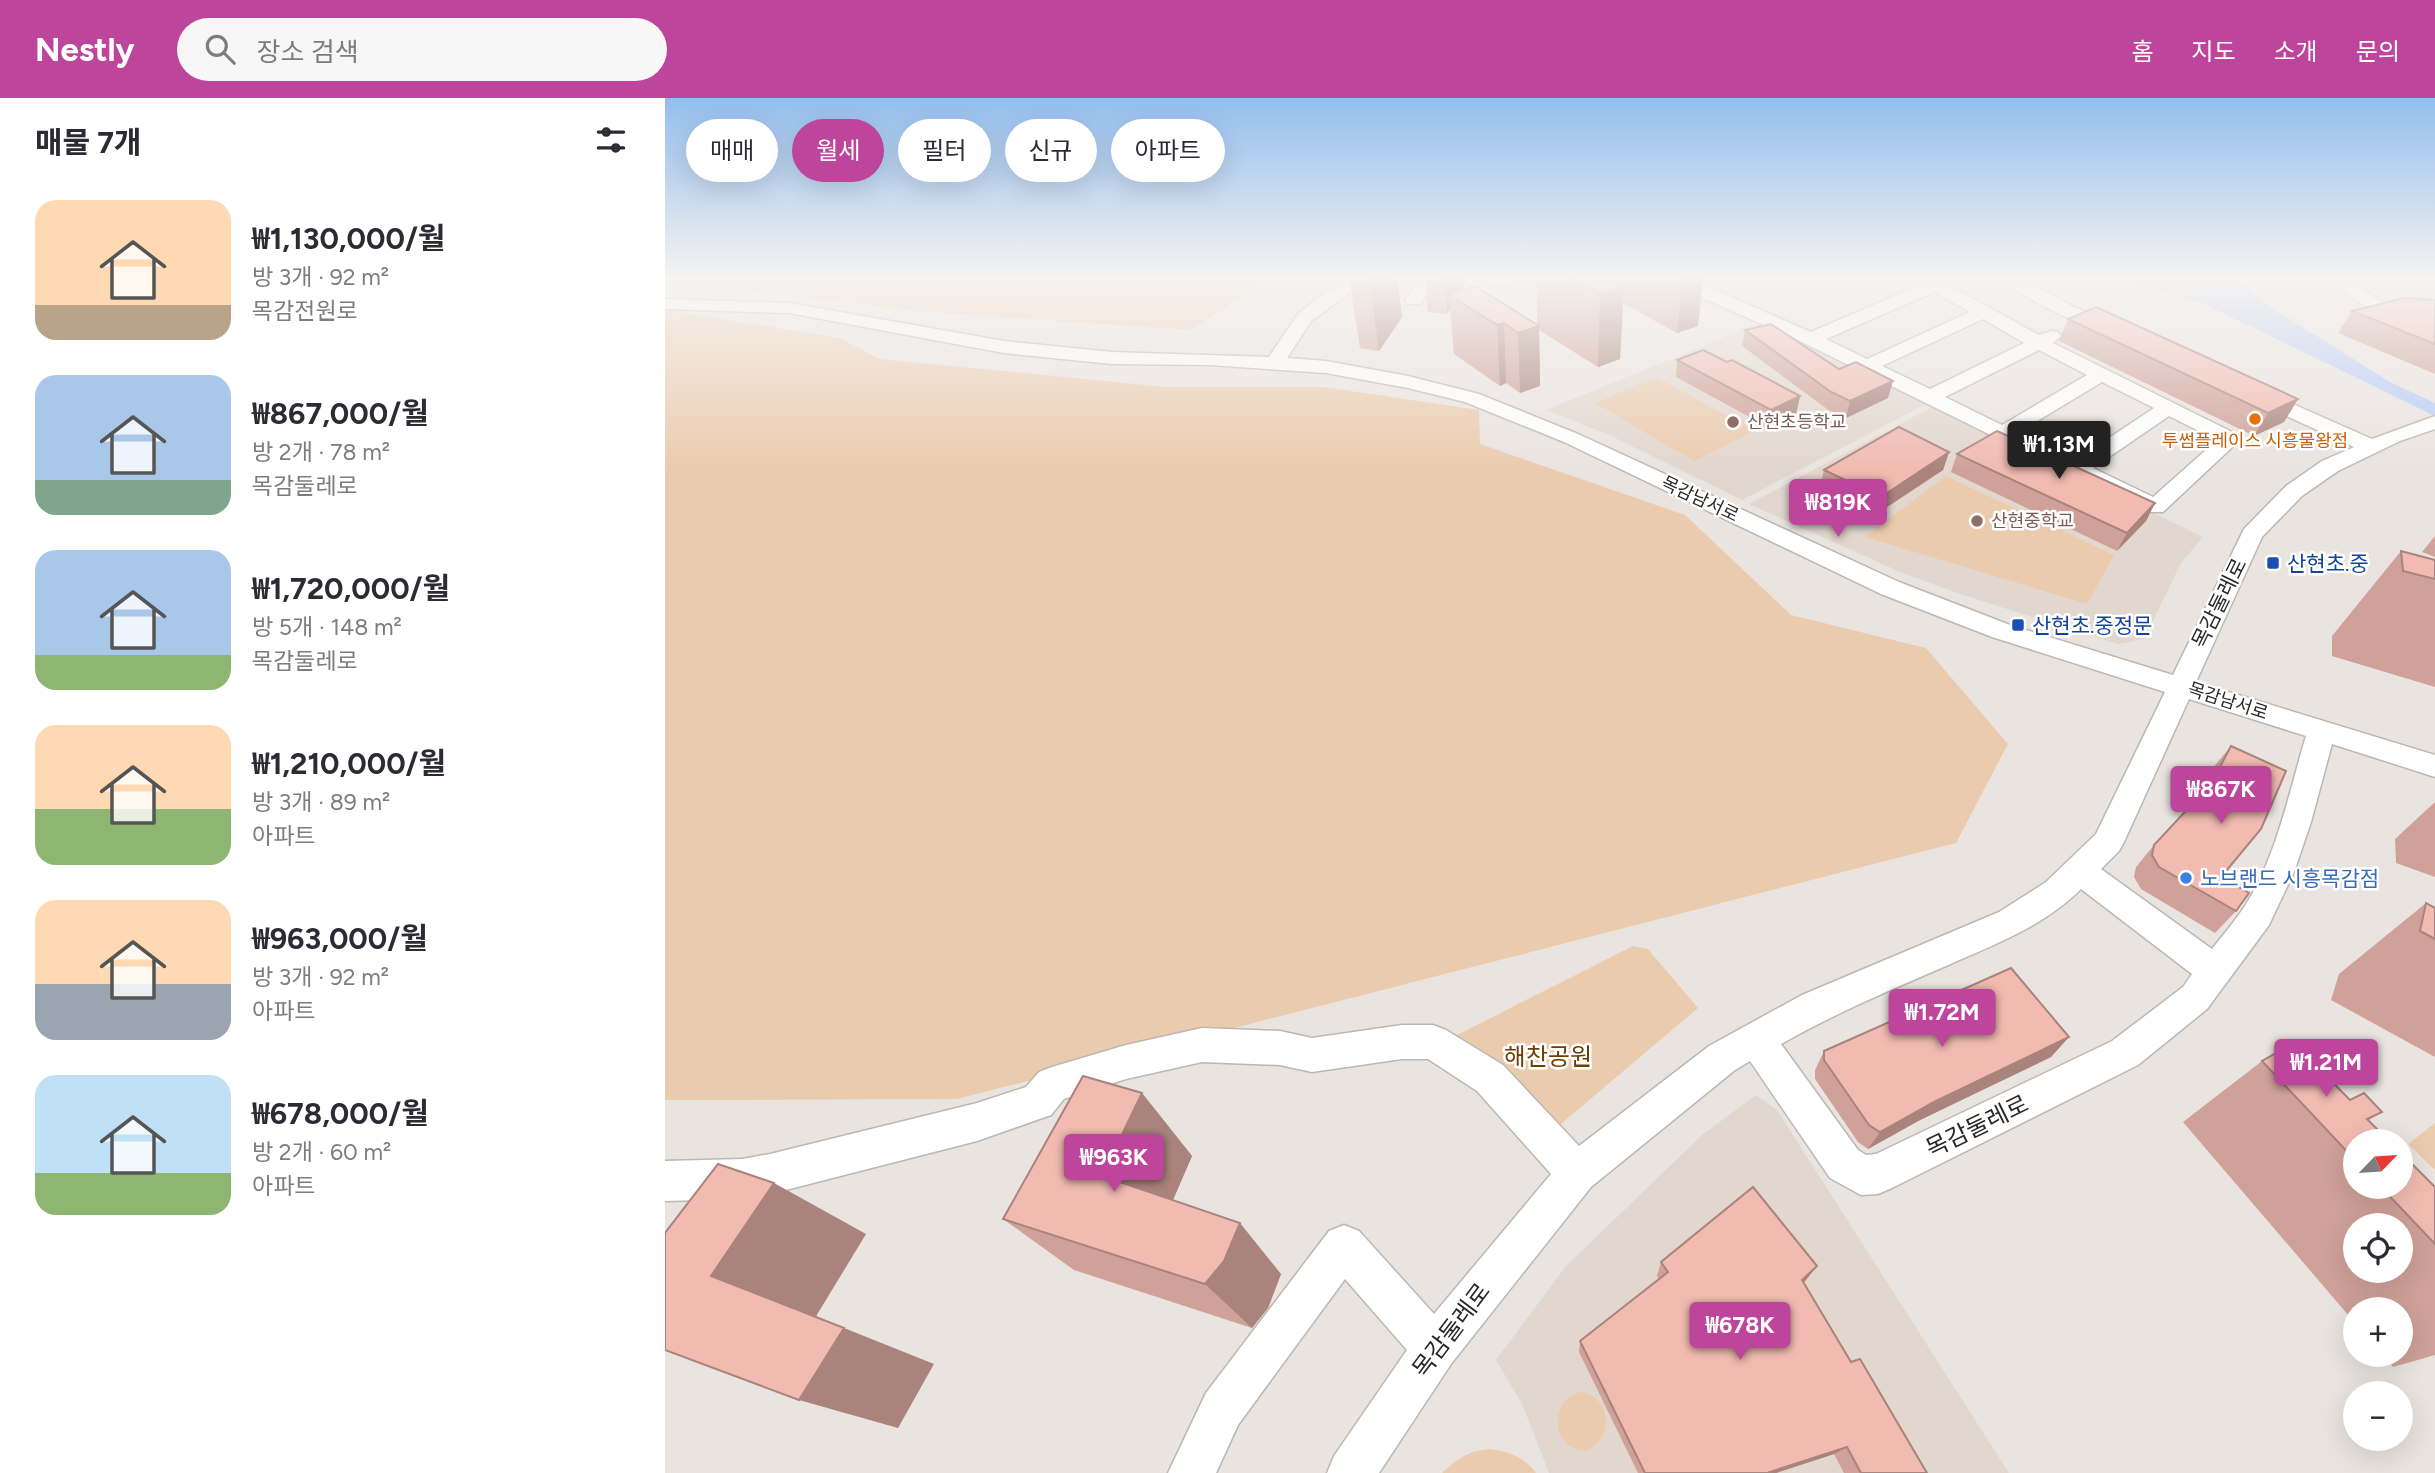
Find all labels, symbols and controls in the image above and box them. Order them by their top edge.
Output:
search box [177,18,667,81]
text: Nestly [35,30,135,69]
icon: search [201,30,239,68]
text: 장소 검색 [257,36,359,68]
text: 홈 [2131,37,2153,66]
text: 지도 [2191,37,2236,66]
text: 소개 [2274,37,2318,66]
text: 문의 [2356,37,2400,66]
chip: 매매 [686,119,778,182]
chip: 월세 [792,119,884,182]
chip: 필터 [898,119,991,182]
chip: 신규 [1005,119,1097,182]
chip: 아파트 [1111,119,1225,182]
icon: filters [592,121,630,159]
text: 매물 7개 [35,124,142,161]
text: ₩1,130,000/월 [252,220,445,257]
icon: home [91,228,175,312]
text: 방 3개 · 92 m² [252,263,389,291]
text: 목감전원로 [252,297,358,325]
text: ₩867,000/월 [252,395,429,432]
icon: home [91,403,175,487]
place label: 산현초등학교 [1747,411,1846,433]
marker: 투썸플레이스 시흥물왕점 [2247,411,2263,427]
marker: 산현초등학교 [1725,414,1741,430]
pin: ₩1.13M [2002,422,2116,481]
text: ₩1.13M [2023,430,2095,458]
place label: 투썸플레이스 시흥물왕점 [2162,430,2348,452]
text: 방 2개 · 78 m² [252,438,390,466]
text: 목감둘레로 [252,472,358,500]
street label: 목감남서로 [1658,472,1742,526]
pin: ₩819K [1789,480,1887,539]
text: ₩819K [1805,488,1871,516]
place label: 산현중학교 [1991,510,2074,532]
marker: 산현중학교 [1969,513,1985,529]
place label: 산현초.중 [2287,551,2369,576]
street label: 목감둘레로 [2187,554,2251,652]
marker: 산현초.중 [2265,555,2281,571]
text: ₩1,720,000/월 [252,570,450,607]
icon: home [91,578,175,662]
text: 방 5개 · 148 m² [252,613,402,641]
place label: 산현초.중정문 [2032,613,2152,638]
marker: 산현초.중정문 [2010,617,2026,633]
text: 목감둘레로 [252,647,358,675]
street label: 목감남서로 [2185,678,2271,724]
text: ₩1,210,000/월 [252,745,446,782]
icon: home [91,753,175,837]
pin: ₩867K [2172,766,2270,826]
text: ₩867K [2186,775,2256,803]
text: 방 3개 · 89 m² [252,788,390,816]
text: 아파트 [252,822,315,850]
place label: 노브랜드 시흥목감점 [2200,866,2379,891]
marker: 노브랜드 시흥목감점 [2178,870,2194,886]
text: ₩963,000/월 [252,920,428,957]
icon: home [91,928,175,1012]
text: 방 3개 · 92 m² [252,963,389,991]
pin: ₩1.72M [1885,990,1999,1049]
text: 아파트 [252,997,315,1025]
text: ₩1.72M [1905,998,1979,1026]
pin: ₩1.21M [2269,1040,2383,1099]
park label: 해찬공원 [1504,1042,1592,1071]
text: ₩1.21M [2290,1048,2362,1076]
street label: 목감둘레로 [1921,1089,2033,1163]
text: ₩678,000/월 [252,1095,429,1132]
icon: home [91,1103,175,1187]
north arrow [2343,1129,2413,1199]
map controls [2343,1129,2413,1451]
pin: ₩963K [1065,1134,1163,1194]
text: 방 2개 · 60 m² [252,1138,391,1166]
text: ₩963K [1080,1143,1148,1171]
text: 아파트 [252,1172,315,1200]
button: locate [2343,1213,2413,1283]
street label: 목감둘레로 [1406,1277,1496,1383]
button: + [2343,1297,2413,1367]
pin: ₩678K [1691,1302,1789,1362]
text: ₩678K [1705,1311,1775,1339]
button: − [2343,1381,2413,1451]

